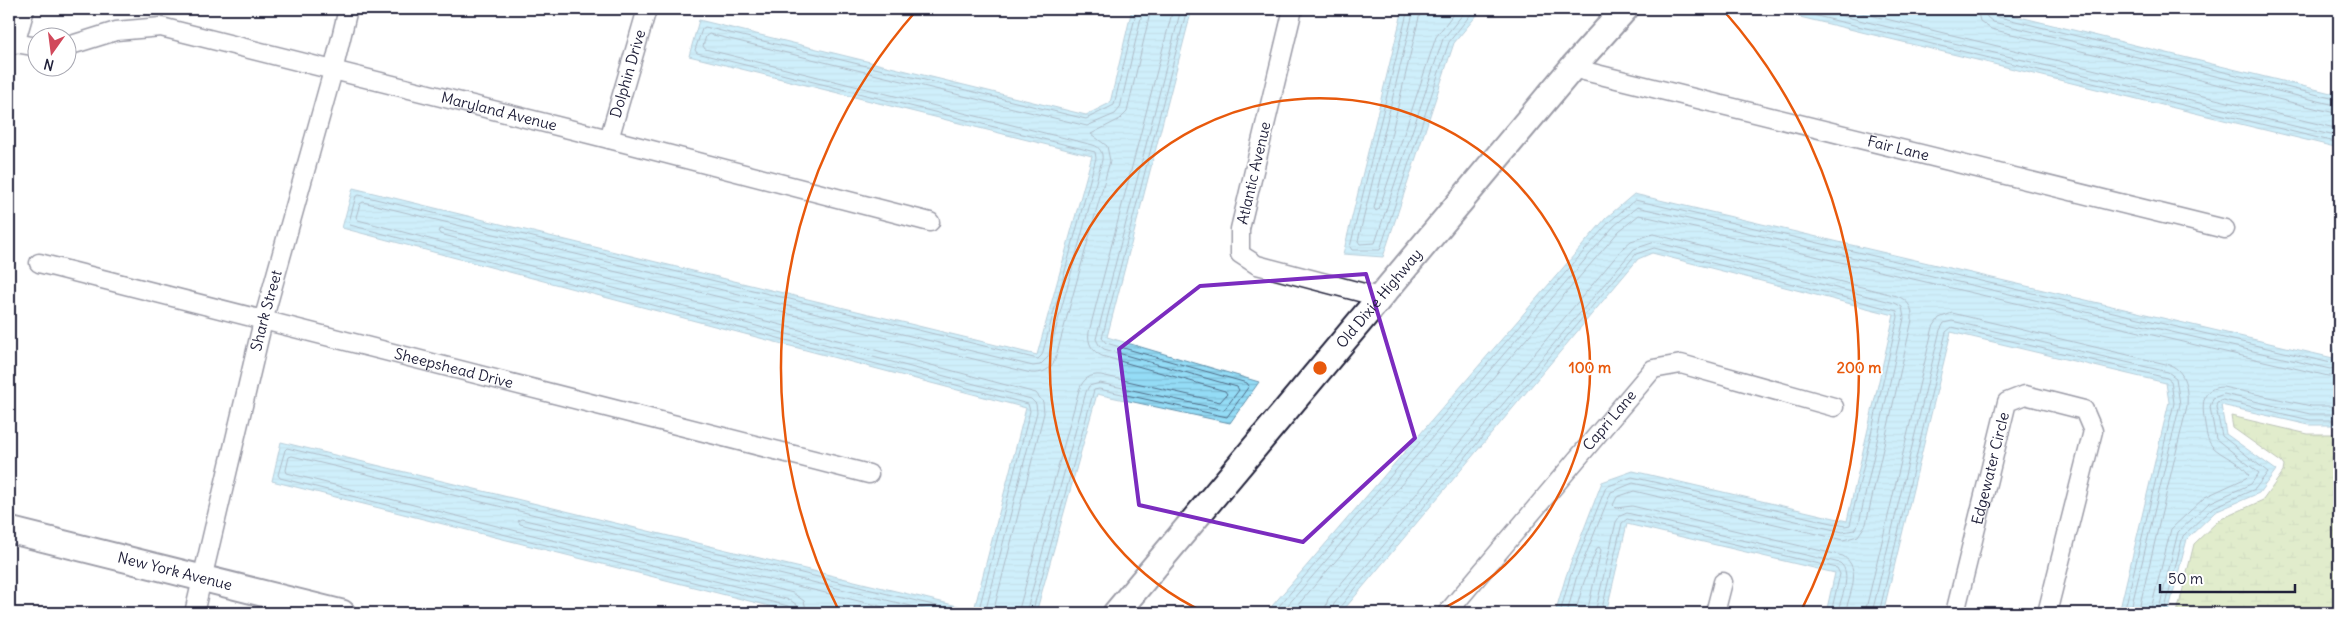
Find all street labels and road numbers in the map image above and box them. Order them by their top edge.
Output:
street label: Dolphin Drive [606,27,649,120]
street label: Maryland Avenue [439,87,559,135]
street label: Atlantic Avenue [1232,120,1275,226]
street label: Fair Lane [1866,131,1931,165]
street label: Old Dixie Highway [1332,245,1426,352]
street label: Shark Street [246,268,286,353]
street label: Sheepshead Drive [393,344,515,392]
street label: Capri Lane [1578,386,1640,454]
street label: Edgewater Circle [1967,410,2013,526]
street label: New York Avenue [116,547,234,594]

